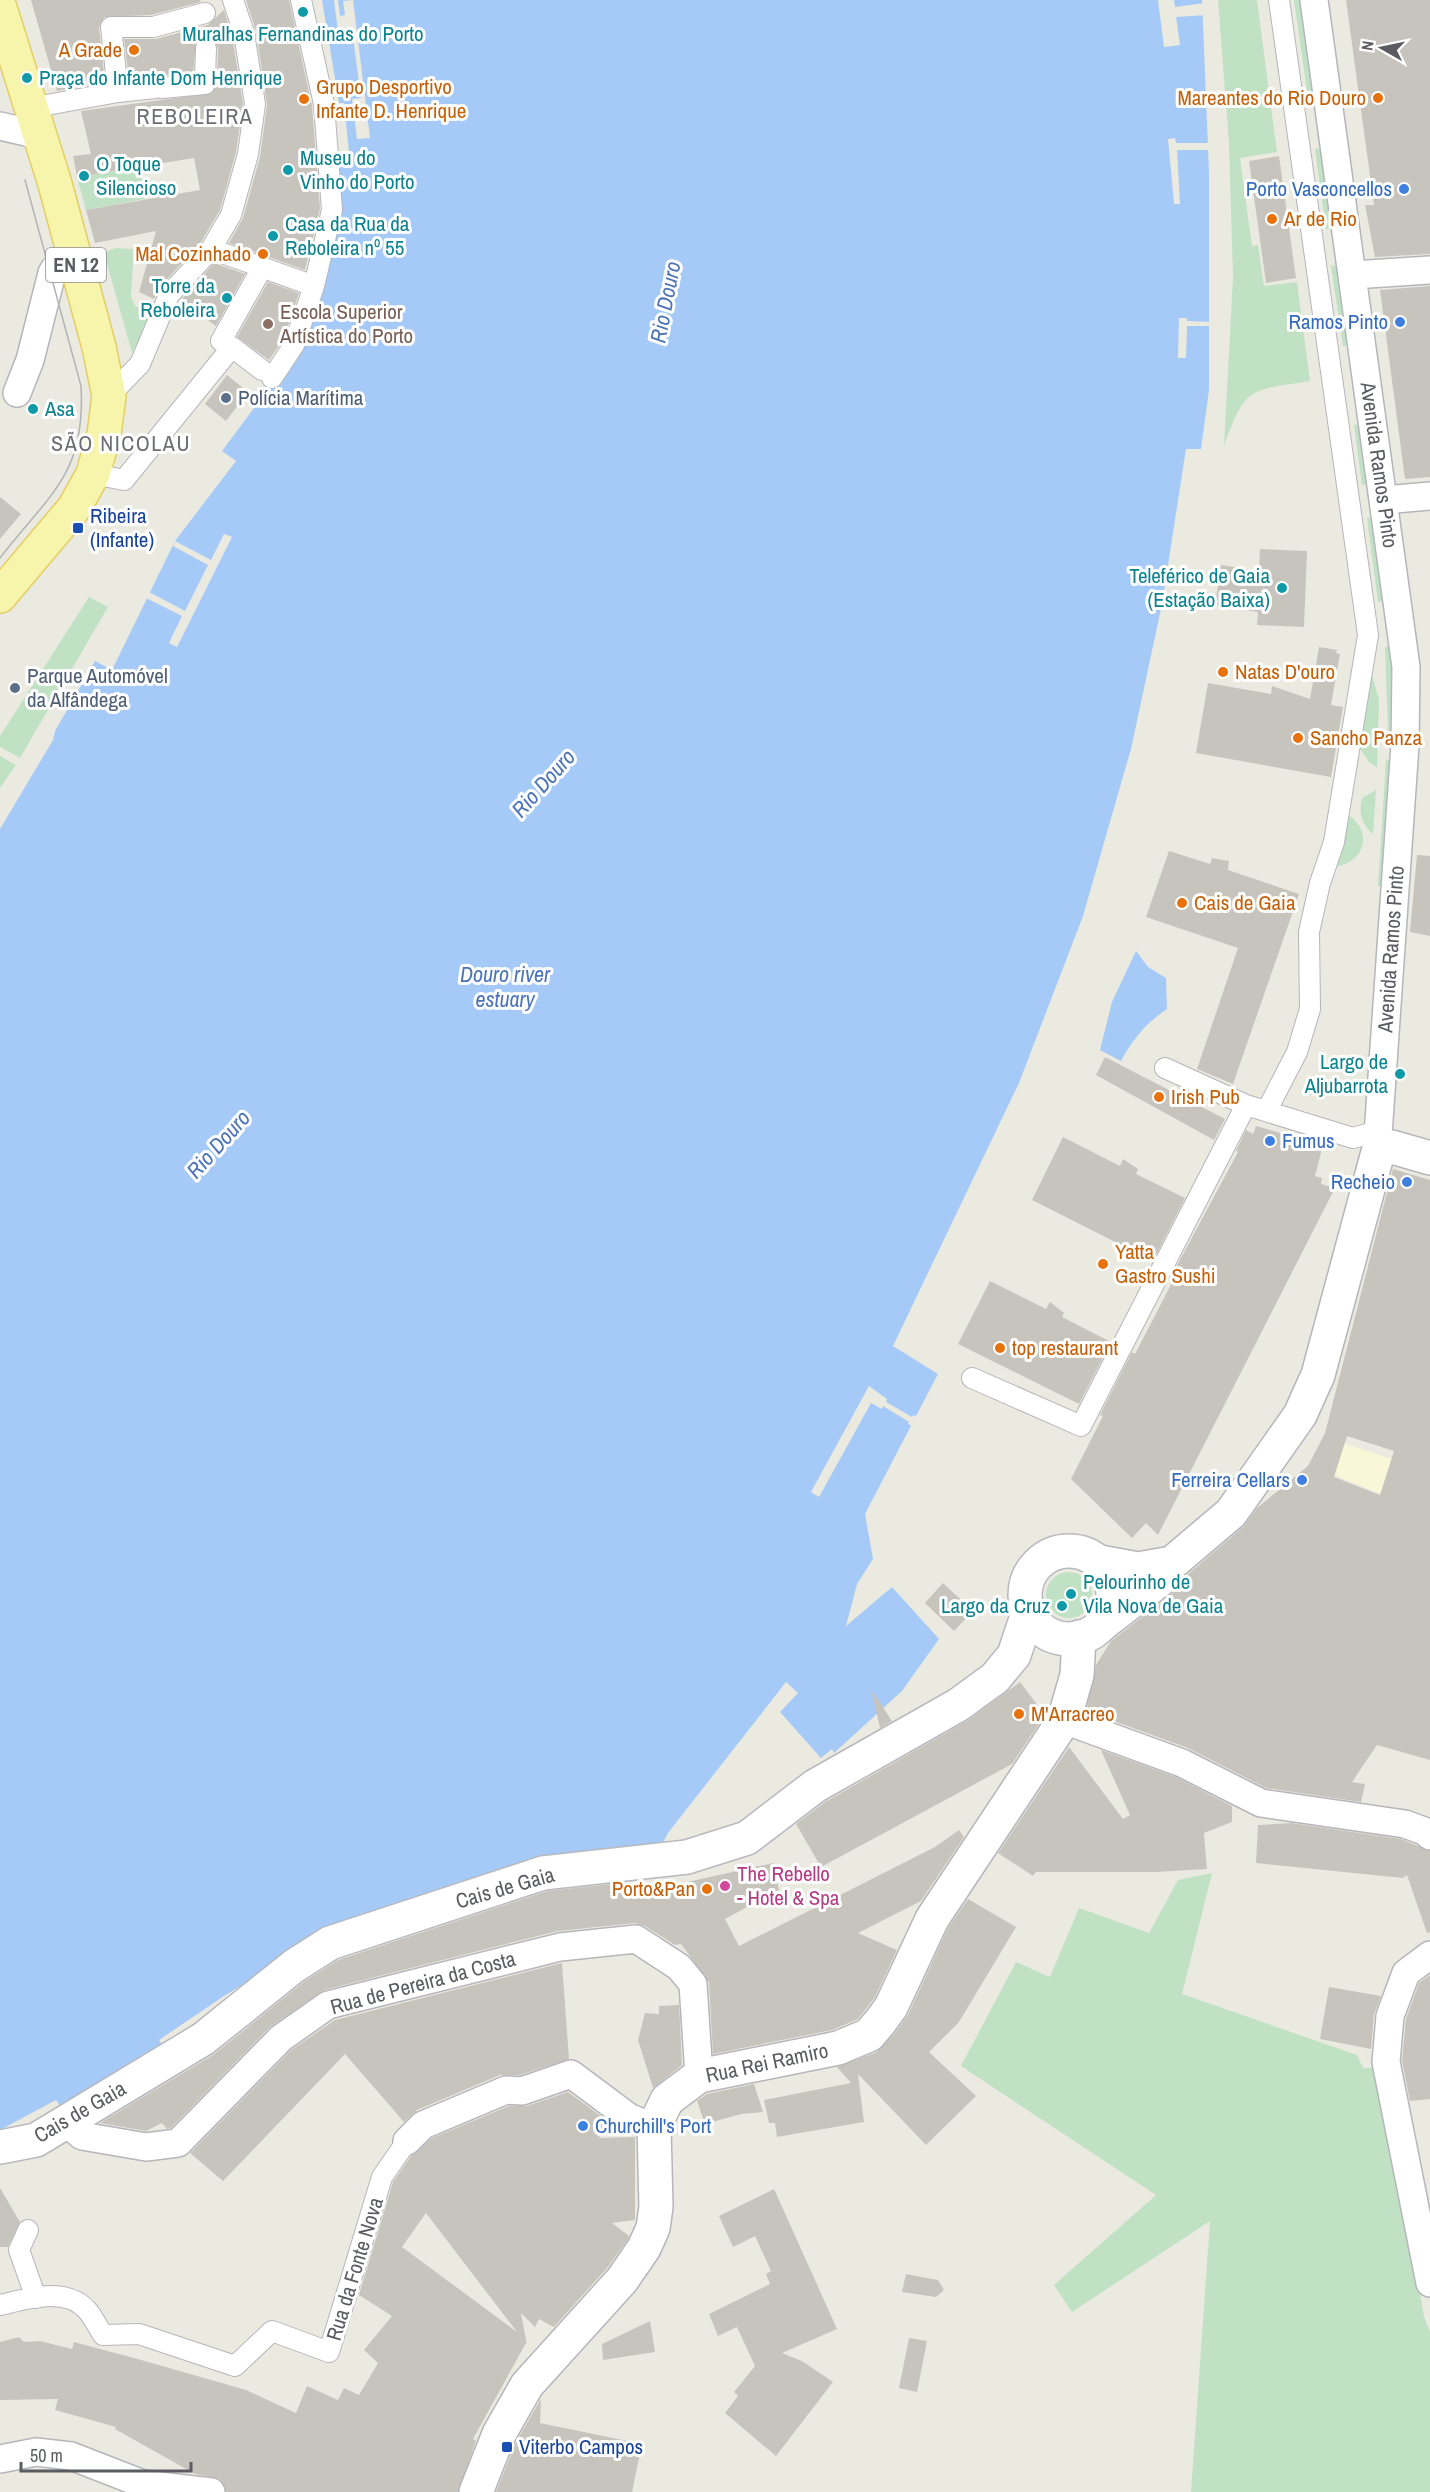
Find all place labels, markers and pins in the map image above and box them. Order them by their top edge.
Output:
marker: Muralhas Fernandinas do Porto [296,5,310,19]
place label: Muralhas Fernandinas do Porto [182,19,424,48]
place label: A Grade [58,35,122,64]
marker: A Grade [127,43,141,57]
place label: Praça do Infante Dom Henrique [39,63,282,92]
marker: Praça do Infante Dom Henrique [20,71,34,85]
place label: Grupo Desportivo Infante D. Henrique [316,72,466,125]
place label: Mareantes do Rio Douro [1177,83,1366,112]
marker: Mareantes do Rio Douro [1371,91,1385,105]
marker: Grupo Desportivo Infante D. Henrique [297,92,311,106]
place label: Museu do Vinho do Porto [300,143,415,196]
place label: O Toque Silencioso [96,149,176,202]
marker: Museu do Vinho do Porto [281,163,295,177]
marker: O Toque Silencioso [77,169,91,183]
place label: Porto Vasconcellos [1246,174,1392,203]
marker: Porto Vasconcellos [1397,182,1411,196]
place label: Ar de Rio [1283,204,1357,233]
place label: Casa da Rua da Reboleira nº 55 [285,209,410,262]
marker: Ar de Rio [1265,212,1279,226]
marker: Casa da Rua da Reboleira nº 55 [266,229,280,243]
place label: Mal Cozinhado [135,239,251,268]
marker: Mal Cozinhado [256,247,270,261]
place label: Torre da Reboleira [140,271,215,324]
marker: Torre da Reboleira [220,291,234,305]
place label: Escola Superior Artística do Porto [279,297,413,350]
place label: Ramos Pinto [1288,307,1388,336]
marker: Ramos Pinto [1393,315,1407,329]
marker: Escola Superior Artística do Porto [261,317,275,331]
place label: Polícia Marítima [238,383,364,412]
marker: Polícia Marítima [219,391,233,405]
place label: Asa [44,394,75,423]
marker: Asa [26,402,40,416]
place label: Ribeira (Infante) [90,501,154,554]
marker: Ribeira (Infante) [71,521,85,535]
place label: Teleférico de Gaia (Estação Baixa) [1129,561,1270,614]
marker: Teleférico de Gaia (Estação Baixa) [1275,581,1289,595]
place label: Natas D'ouro [1235,657,1335,686]
place label: Parque Automóvel da Alfândega [27,661,168,714]
marker: Natas D'ouro [1216,665,1230,679]
marker: Parque Automóvel da Alfândega [8,681,22,695]
place label: Sancho Panza [1310,723,1422,752]
marker: Sancho Panza [1291,731,1305,745]
place label: Cais de Gaia [1194,888,1296,917]
marker: Cais de Gaia [1175,896,1189,910]
place label: Largo de Aljubarrota [1304,1047,1388,1100]
marker: Largo de Aljubarrota [1393,1067,1407,1081]
place label: Irish Pub [1171,1082,1240,1111]
marker: Irish Pub [1152,1090,1166,1104]
place label: Fumus [1282,1126,1335,1155]
marker: Fumus [1263,1134,1277,1148]
place label: Recheio [1331,1167,1395,1196]
marker: Recheio [1400,1175,1414,1189]
place label: Yatta Gastro Sushi [1115,1237,1216,1290]
marker: Yatta Gastro Sushi [1096,1257,1110,1271]
place label: top restaurant [1012,1333,1118,1362]
marker: top restaurant [993,1341,1007,1355]
place label: Ferreira Cellars [1171,1465,1290,1494]
marker: Ferreira Cellars [1295,1473,1309,1487]
place label: Pelourinho de Vila Nova de Gaia [1083,1567,1224,1620]
marker: Pelourinho de Vila Nova de Gaia [1064,1587,1078,1601]
place label: Largo da Cruz [941,1591,1050,1620]
marker: Largo da Cruz [1055,1599,1069,1613]
place label: M'Arracreo [1031,1699,1115,1728]
marker: M'Arracreo [1012,1707,1026,1721]
place label: The Rebello - Hotel & Spa [737,1859,840,1912]
place label: Porto&Pan [612,1874,695,1903]
marker: The Rebello - Hotel & Spa [718,1879,732,1893]
marker: Porto&Pan [700,1882,714,1896]
place label: Churchill's Port [595,2111,711,2140]
marker: Churchill's Port [576,2119,590,2133]
place label: Viterbo Campos [519,2432,643,2461]
marker: Viterbo Campos [500,2440,514,2454]

